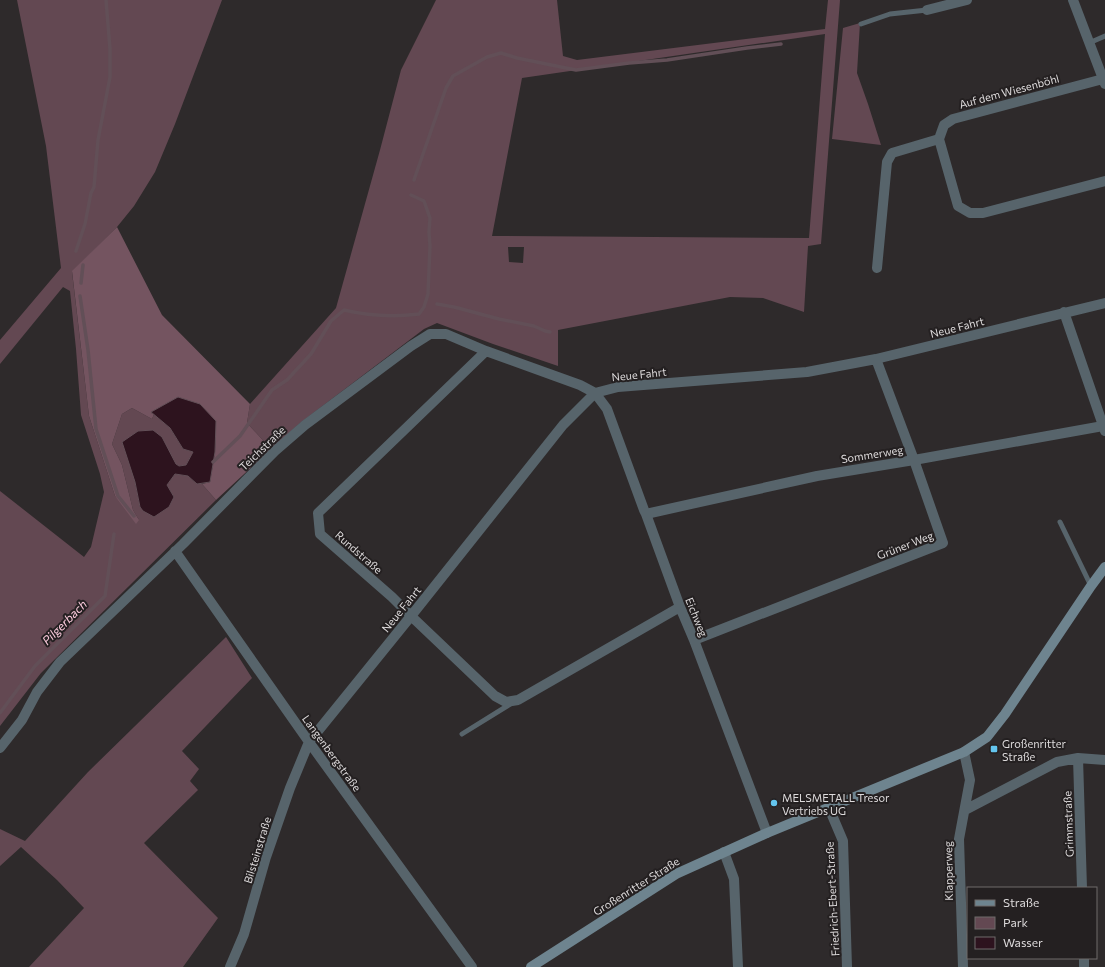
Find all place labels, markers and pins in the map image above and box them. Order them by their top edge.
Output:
place label: Großenritter Straße [1002,737,1066,763]
marker: Großenritter Straße [989,744,999,754]
place label: MELSMETALL Tresor Vertriebs UG [782,791,890,817]
marker: MELSMETALL Tresor Vertriebs UG [769,798,779,808]

